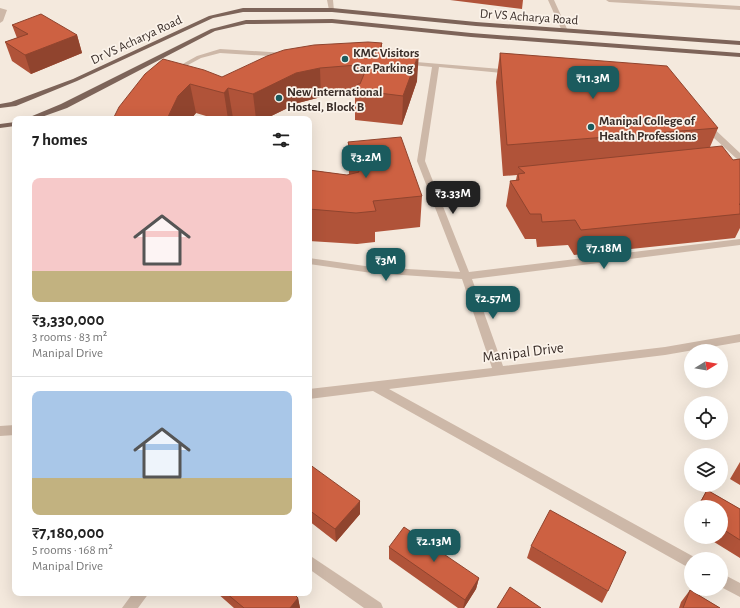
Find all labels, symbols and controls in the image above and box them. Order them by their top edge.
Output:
street label: Dr VS Acharya Road [479,8,579,27]
street label: Dr VS Acharya Road [89,13,184,67]
place label: KMC Visitors Car Parking [353,47,419,75]
marker: KMC Visitors Car Parking [340,54,350,64]
pin: ₹11.3M [560,66,626,100]
text: ₹11.3M [576,72,610,85]
place label: New International Hostel, Block B [287,86,382,114]
marker: New International Hostel, Block B [274,93,284,103]
place label: Manipal College of Health Professions [599,115,697,143]
marker: Manipal College of Health Professions [586,122,596,132]
icon: filters [270,129,292,151]
text: 7 homes [32,131,88,148]
pin: ₹3.2M [338,145,394,179]
text: ₹3.2M [351,151,381,164]
pin: ₹3.33M [420,181,486,215]
text: ₹3.33M [435,187,471,200]
icon: home [126,204,198,276]
pin: ₹7.18M [571,236,637,270]
text: ₹7.18M [586,242,622,255]
pin: ₹3M [367,248,405,282]
text: ₹3M [375,254,397,267]
pin: ₹2.57M [460,286,526,320]
text: ₹2.57M [475,292,511,305]
text: ₹3,330,000 [32,311,104,328]
text: 3 rooms · 83 m² [32,331,107,344]
street label: Manipal Drive [482,340,565,365]
north arrow [684,344,728,388]
map controls [684,344,728,596]
text: Manipal Drive [32,347,103,360]
button: locate [684,396,728,440]
icon: home [126,417,198,489]
button: layers [684,448,728,492]
button: + [684,500,728,544]
text: ₹7,180,000 [32,524,104,541]
pin: ₹2.13M [401,529,467,563]
text: ₹2.13M [416,535,452,548]
text: 5 rooms · 168 m² [32,544,113,557]
button: − [684,552,728,596]
text: Manipal Drive [32,560,103,573]

